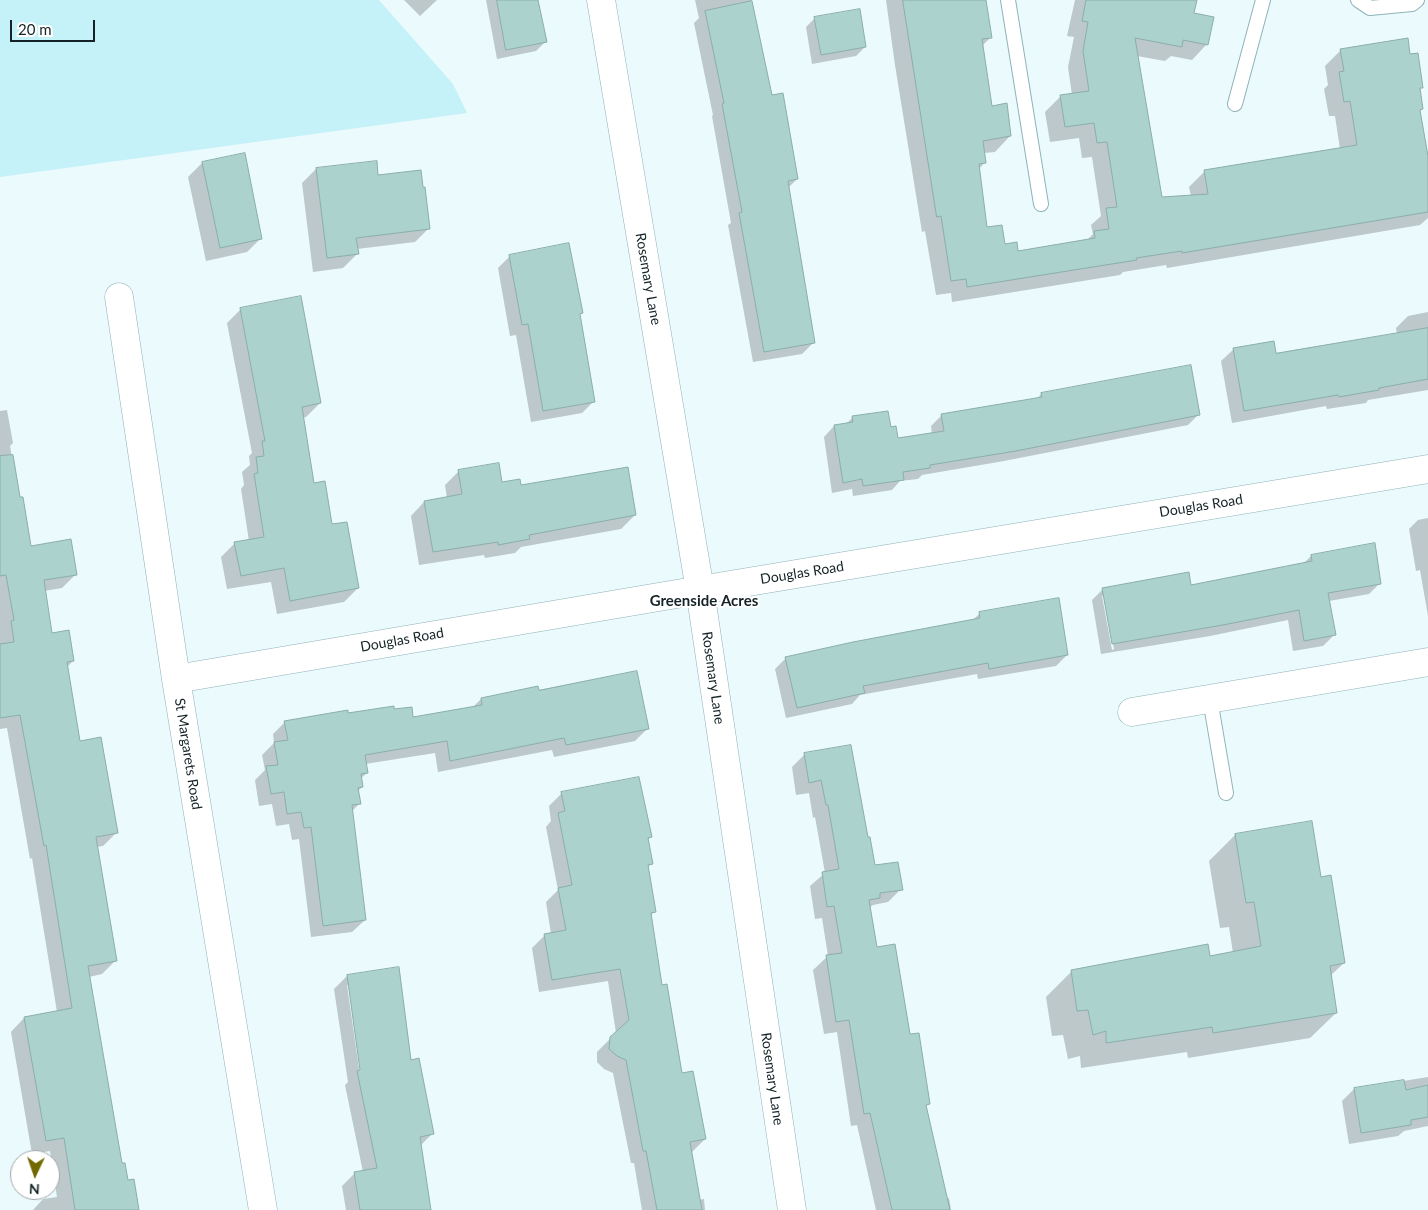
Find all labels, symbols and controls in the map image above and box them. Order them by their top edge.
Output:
scale bar [12,10,98,42]
text: 20 m [18,20,52,38]
street label: Rosemary Lane [632,232,664,326]
street label: Douglas Road [1158,491,1244,521]
street label: Douglas Road [759,558,845,588]
district label: Greenside Acres [650,592,758,610]
street label: Douglas Road [359,624,445,656]
street label: Rosemary Lane [698,631,728,725]
street label: St Margarets Road [171,697,205,811]
street label: Rosemary Lane [757,1032,787,1126]
north arrow [10,1150,60,1200]
text: N [28,1181,40,1198]

